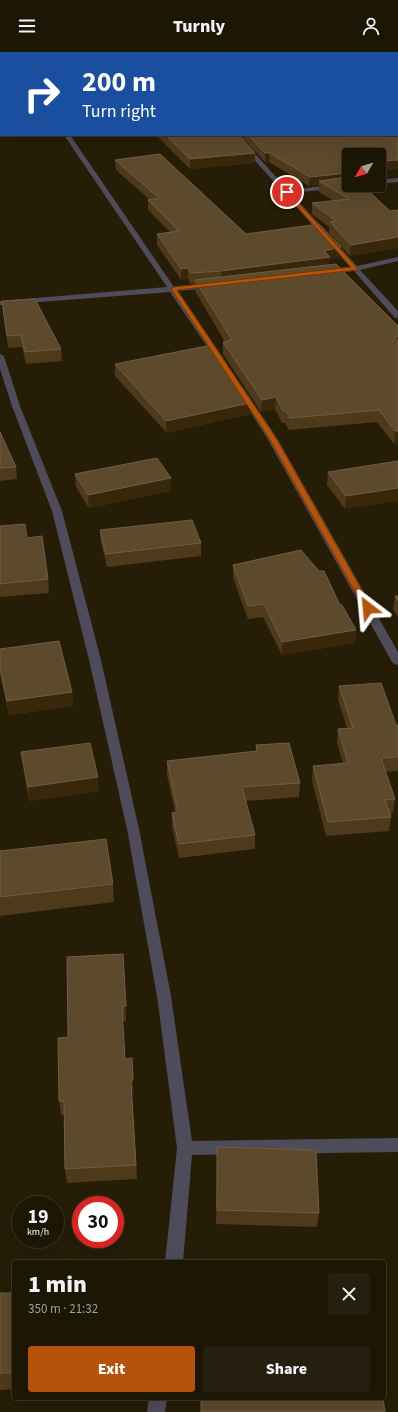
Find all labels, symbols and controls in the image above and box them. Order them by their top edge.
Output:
text: Turnly [173,14,225,39]
icon: menu [16,15,38,37]
icon: person [360,15,382,37]
text: 200 m [82,62,156,102]
icon: right [16,68,68,120]
text: Turn right [82,99,156,124]
north arrow [342,148,386,192]
map controls [342,148,386,192]
pin [270,175,304,209]
icon: arrive [276,181,298,203]
position arrow [347,587,389,629]
speed limit sign: 30 [72,1196,124,1248]
text: 19 [27,1203,49,1231]
text: km/h [27,1225,49,1239]
text: 1 min [28,1267,87,1302]
button: close [328,1273,370,1315]
text: 350 m · 21:32 [28,1300,98,1318]
button: Exit [28,1346,195,1392]
button: Share [203,1346,370,1392]

